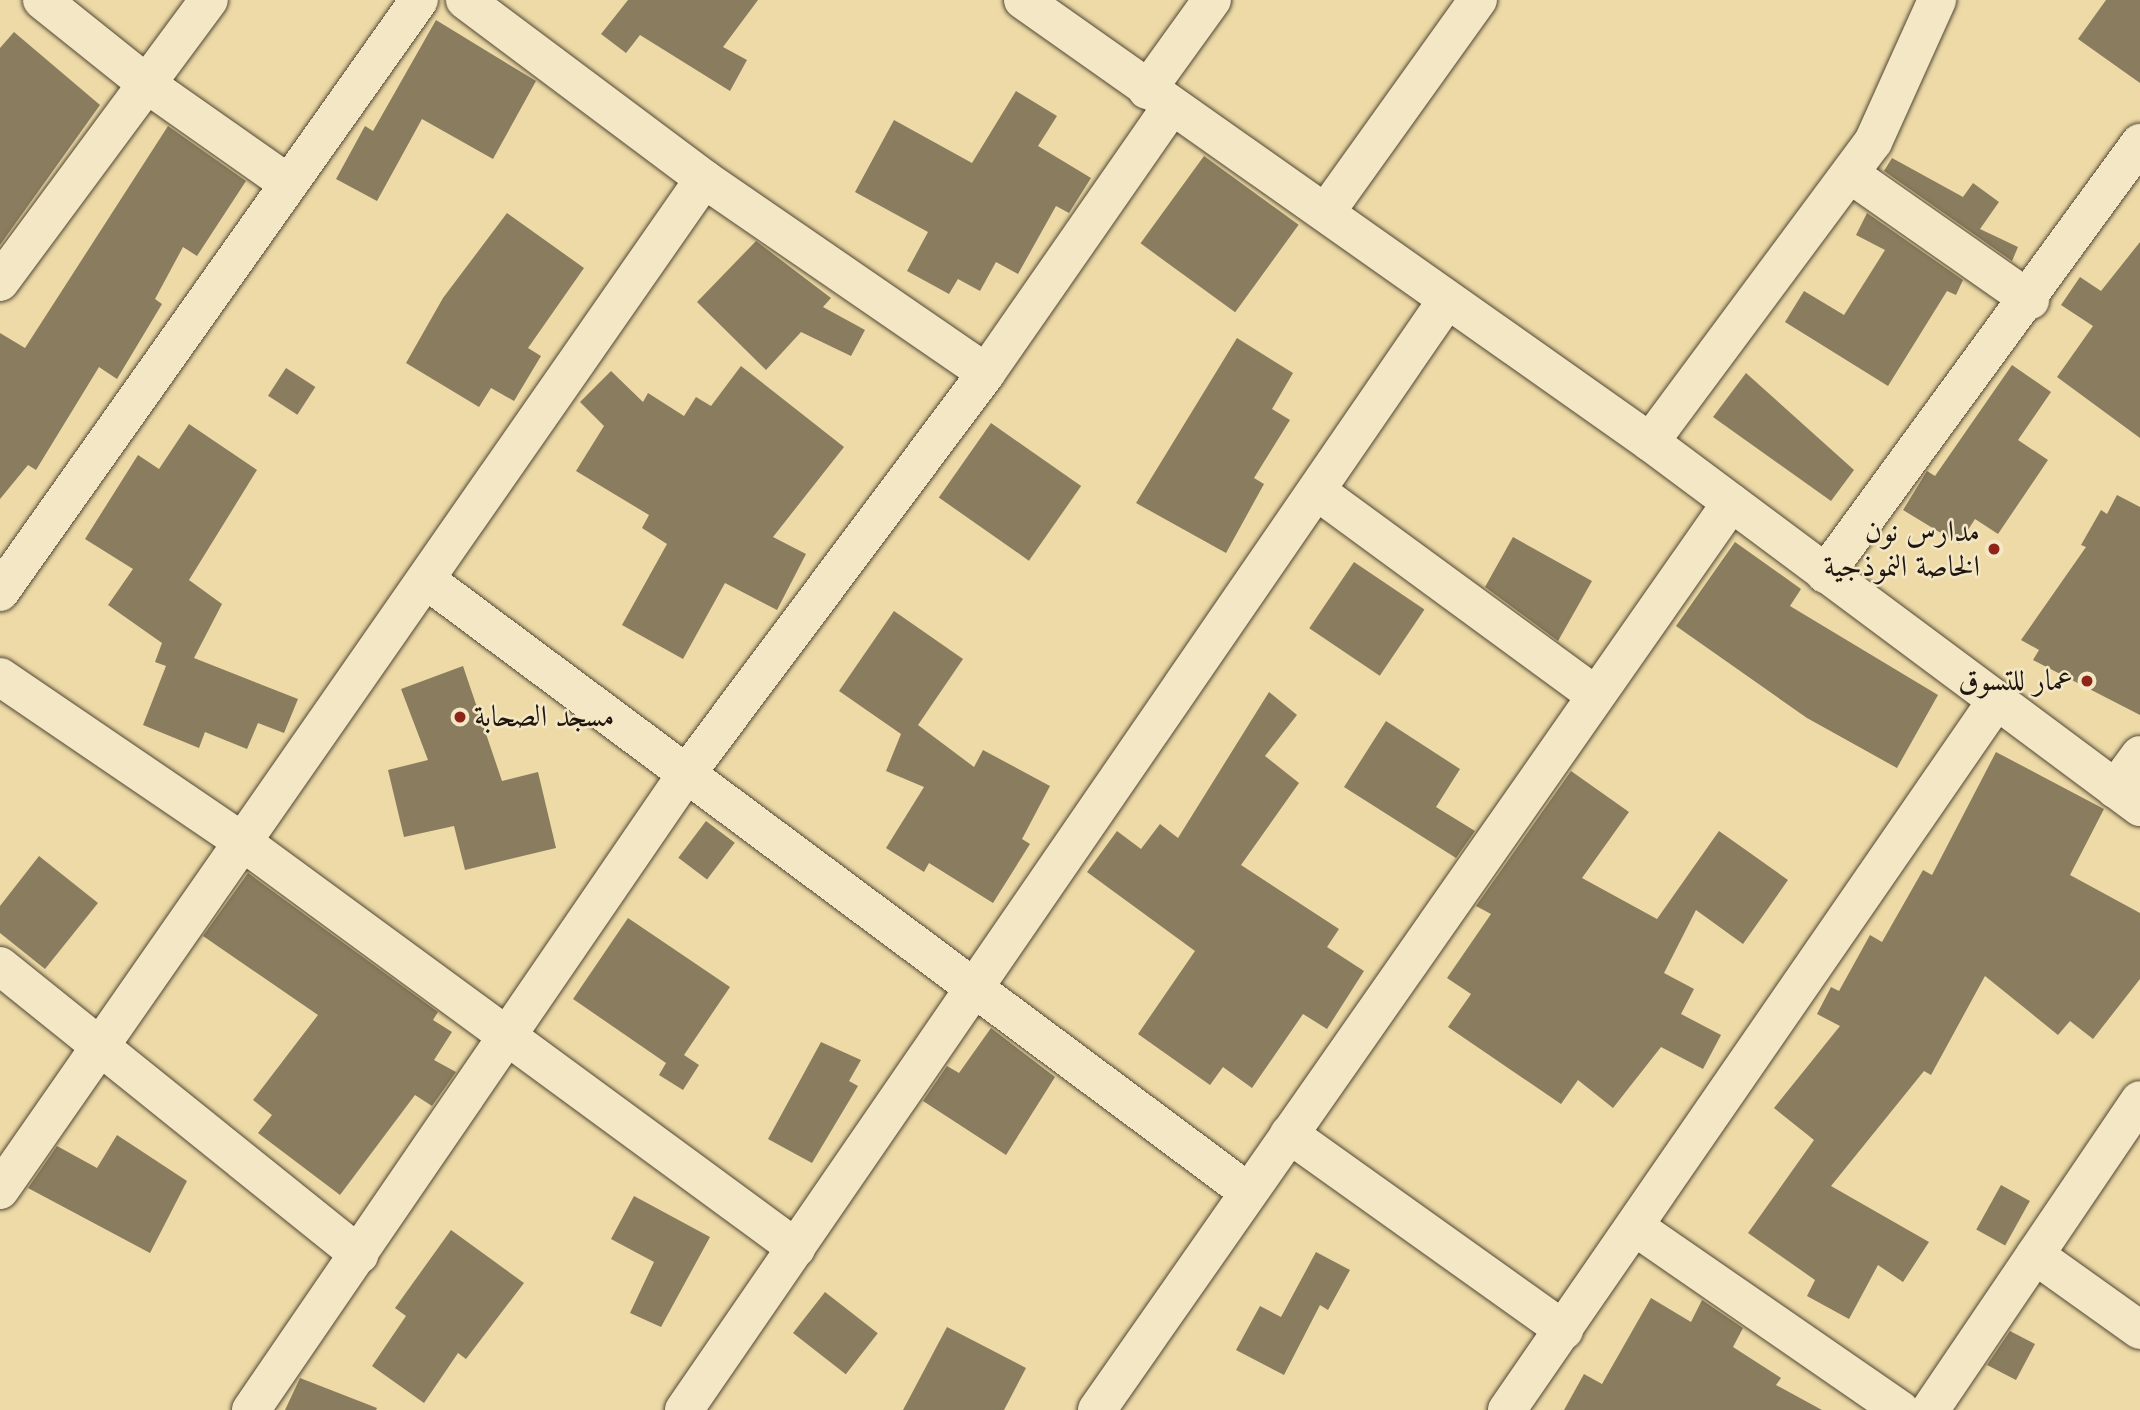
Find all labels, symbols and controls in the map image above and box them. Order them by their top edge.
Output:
place label: مدارس نون الخاصة النموذجية [1824,514,1980,584]
marker: مدارس نون الخاصة النموذجية [1986,541,2002,557]
place label: عمار للتسوق [1958,663,2073,699]
marker: عمار للتسوق [2079,673,2095,689]
place label: مسجد الصحابة [474,699,614,735]
marker: مسجد الصحابة [452,709,468,725]

